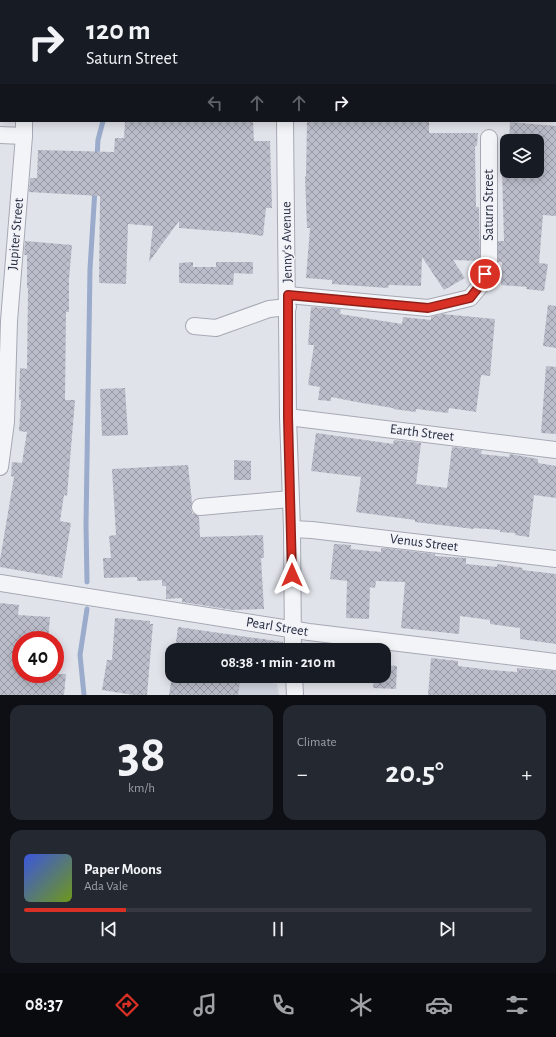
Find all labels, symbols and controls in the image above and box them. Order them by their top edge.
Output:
icon: right [20,16,72,68]
text: 120 m [86,17,151,45]
text: Saturn Street [86,50,178,68]
icon: left [204,92,226,114]
icon: ahead [246,92,268,114]
icon: ahead [288,92,310,114]
icon: right [330,92,352,114]
map controls [500,134,544,178]
button: layers [500,134,544,178]
street label: Saturn Street [482,169,496,241]
street label: Jupiter Street [6,197,26,271]
street label: Jenny's Avenue [279,201,295,283]
pin [468,257,502,291]
icon: arrive [474,263,496,285]
street label: Earth Street [389,422,455,444]
street label: Venus Street [389,532,459,554]
position arrow [271,554,313,596]
street label: Pearl Street [245,615,310,639]
speed limit sign: 40 [12,631,64,683]
text: 08:38 · 1 min · 210 m [221,655,335,670]
text: 38 [117,729,166,781]
text: Climate [297,736,336,749]
text: 20.5° [385,758,444,788]
text: − [297,763,308,785]
text: + [521,763,532,785]
text: km/h [128,782,155,795]
text: Paper Moons [84,862,162,877]
text: Ada Vale [84,880,128,893]
icon: previous [98,918,120,940]
icon: pause [267,918,289,940]
icon: next [436,918,458,940]
icon: directions [113,991,141,1019]
icon: music [191,991,219,1019]
icon: phone [269,991,297,1019]
icon: climate [347,991,375,1019]
icon: car [425,991,453,1019]
icon: filters [503,991,531,1019]
text: 08:37 [25,996,63,1014]

